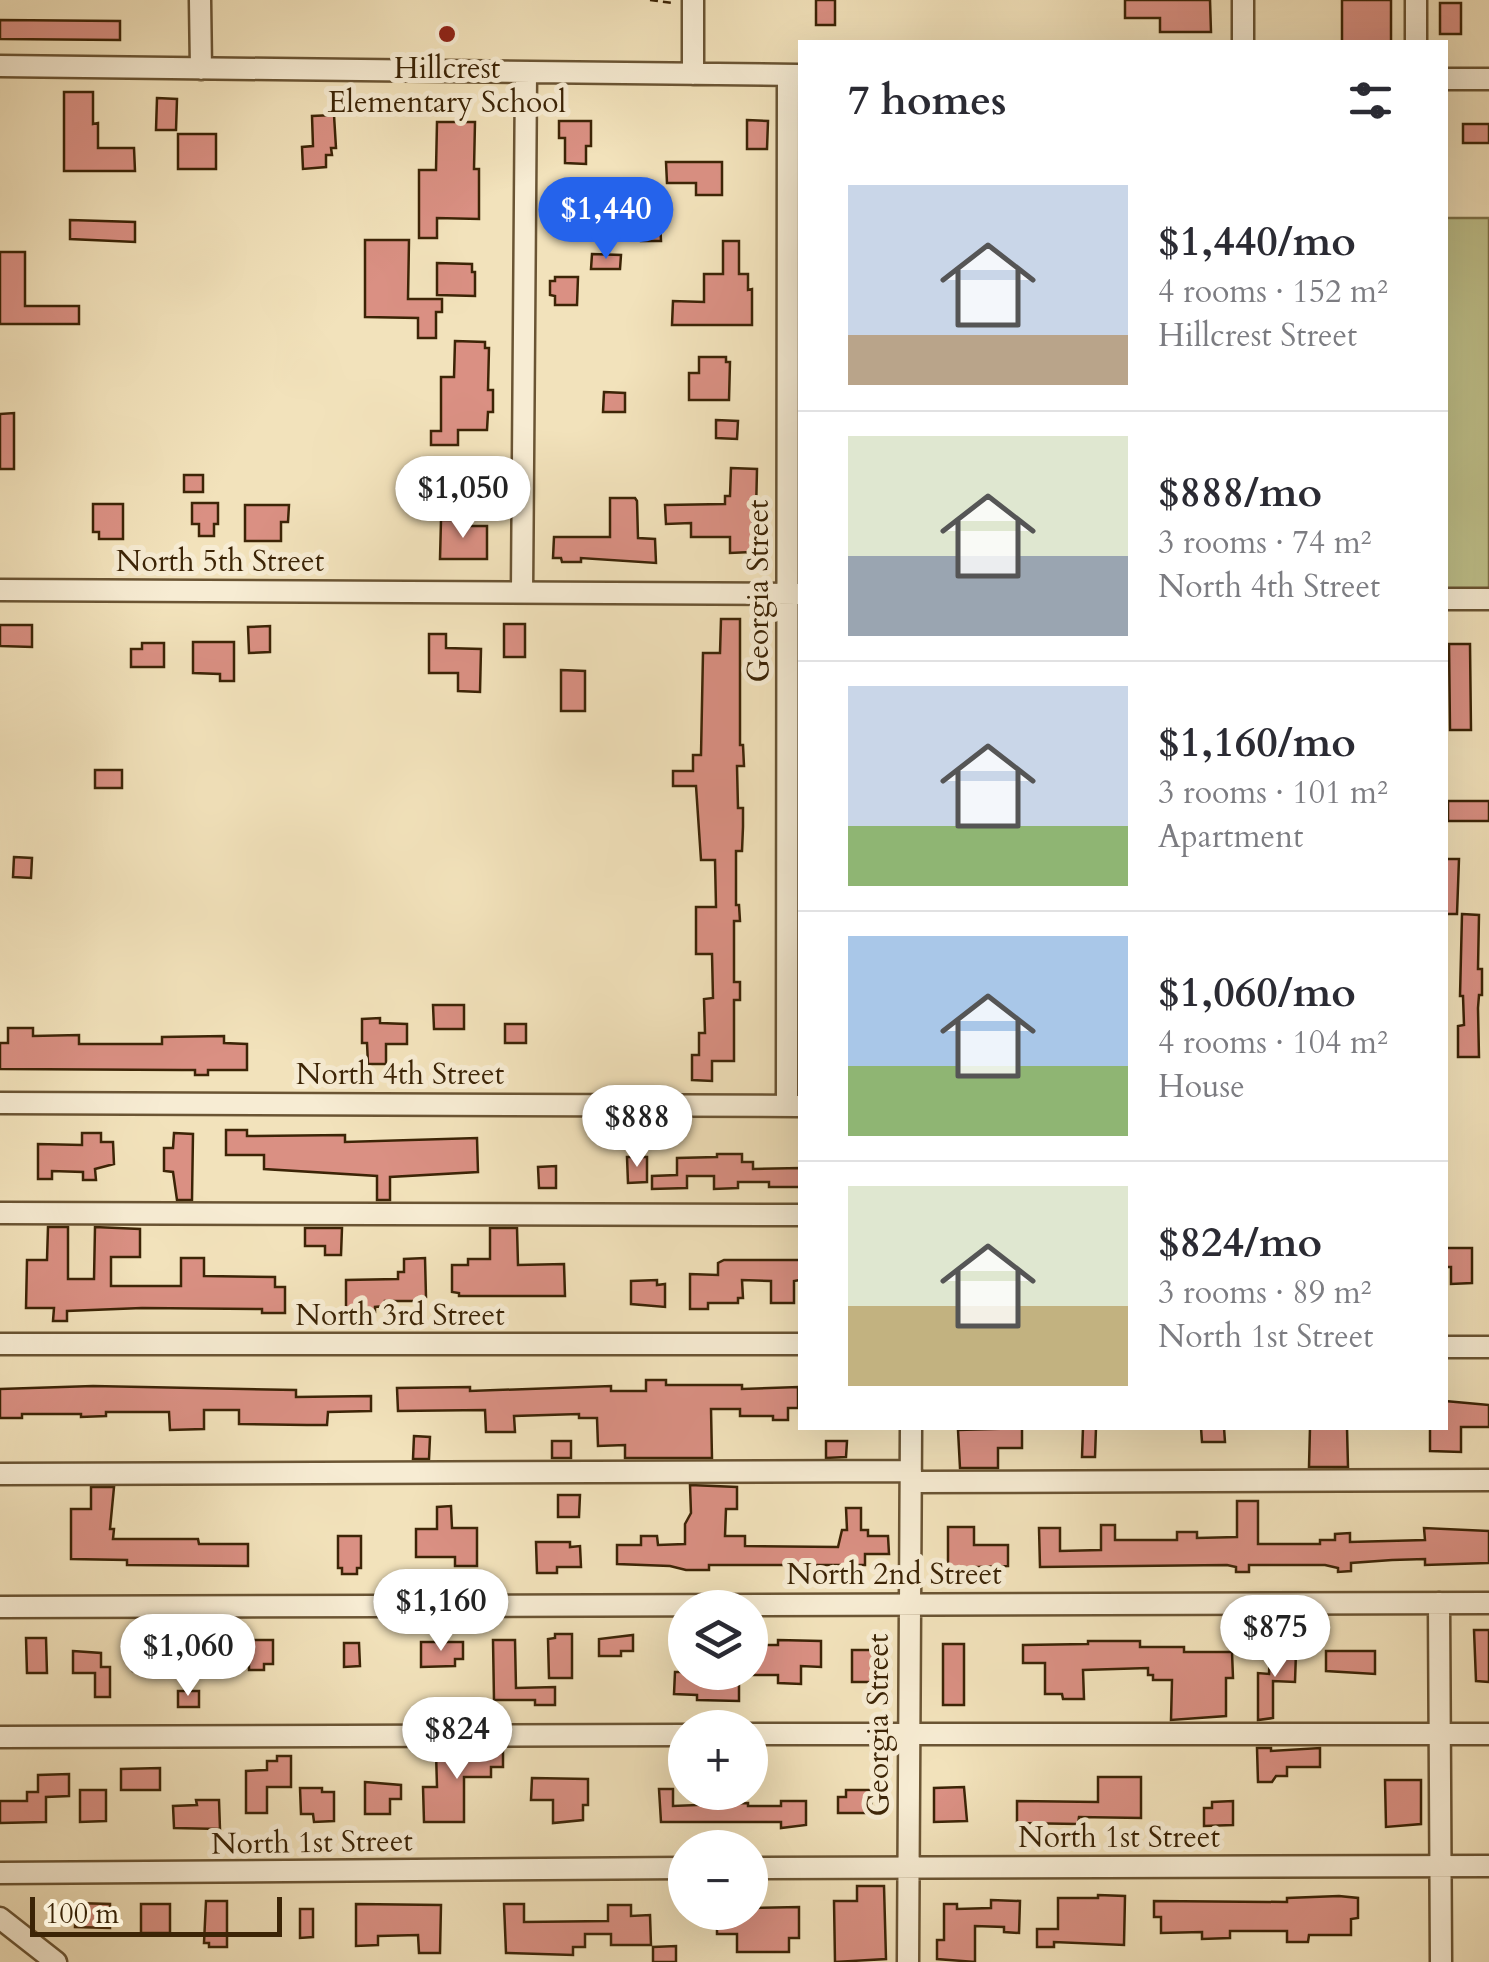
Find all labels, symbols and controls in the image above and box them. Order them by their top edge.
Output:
marker: Hillcrest Elementary School [436,23,458,45]
place label: Hillcrest Elementary School [328,48,567,123]
text: 7 homes [848,72,1006,129]
icon: filters [1343,73,1398,128]
pin: $1,440 [525,177,687,262]
text: $1,440 [560,187,652,231]
text: $1,440/mo [1158,213,1356,270]
icon: home [928,225,1048,345]
text: 4 rooms · 152 m² [1158,270,1388,314]
text: Hillcrest Street [1158,314,1357,358]
pin: $1,050 [382,456,544,541]
text: $888/mo [1158,464,1322,521]
text: $1,050 [417,466,509,510]
icon: home [928,476,1048,596]
street label: Georgia Street [738,499,779,682]
text: 3 rooms · 74 m² [1158,521,1371,565]
street label: North 5th Street [116,541,325,582]
text: North 4th Street [1158,565,1380,609]
text: $1,160/mo [1158,714,1356,771]
icon: home [928,726,1048,846]
text: 3 rooms · 101 m² [1158,771,1388,815]
text: Apartment [1158,815,1303,859]
text: $1,060/mo [1158,964,1356,1021]
icon: home [928,976,1048,1096]
text: 4 rooms · 104 m² [1158,1021,1388,1065]
street label: North 4th Street [296,1054,505,1095]
text: House [1158,1065,1245,1109]
pin: $888 [578,1085,696,1170]
text: $888 [604,1095,670,1139]
text: $824/mo [1158,1214,1322,1271]
icon: home [928,1226,1048,1346]
text: 3 rooms · 89 m² [1158,1271,1371,1315]
street label: North 3rd Street [295,1295,505,1336]
text: North 1st Street [1158,1315,1373,1359]
street label: North 2nd Street [786,1554,1002,1595]
pin: $1,160 [360,1569,522,1654]
text: $1,160 [395,1579,487,1623]
map controls [668,1590,768,1930]
button: layers [668,1590,768,1690]
pin: $875 [1216,1595,1334,1680]
text: $875 [1242,1605,1308,1649]
pin: $1,060 [107,1614,269,1699]
text: $1,060 [142,1624,234,1668]
street label: Georgia Street [858,1633,899,1816]
pin: $824 [398,1697,516,1782]
text: $824 [424,1707,490,1751]
button: + [668,1710,768,1810]
street label: North 1st Street [1018,1817,1220,1858]
street label: North 1st Street [211,1820,414,1865]
button: − [668,1830,768,1930]
scale bar [30,1892,282,1936]
text: 100 m [45,1895,119,1933]

